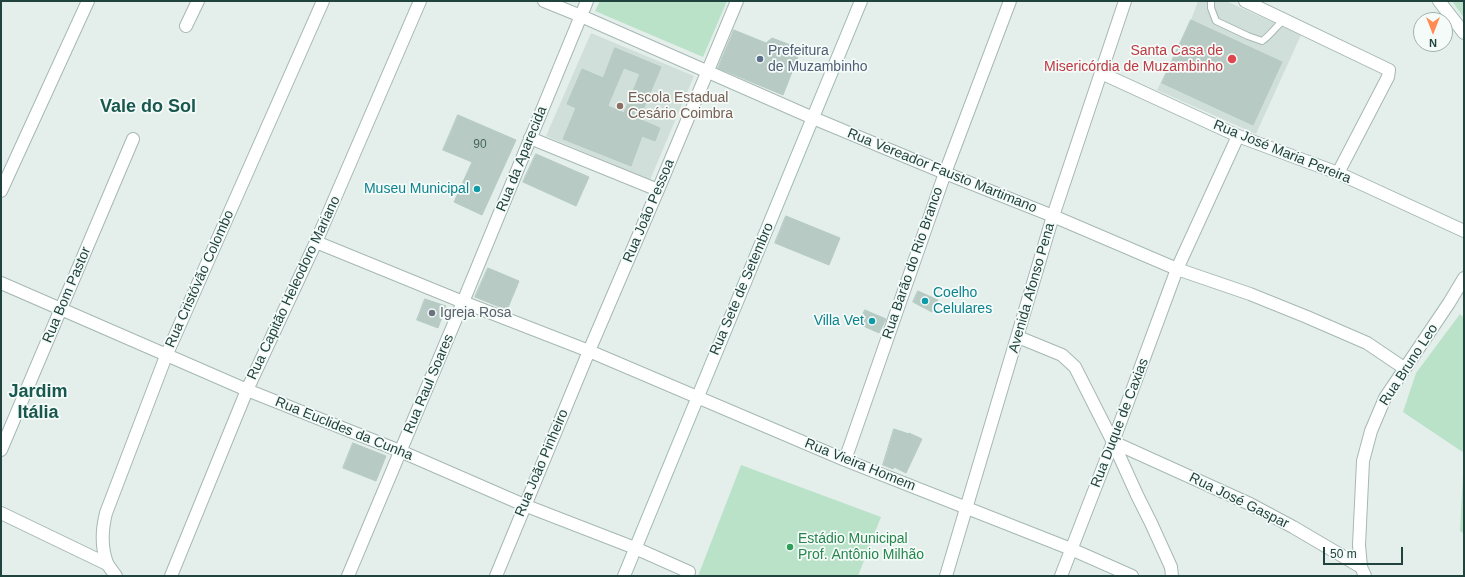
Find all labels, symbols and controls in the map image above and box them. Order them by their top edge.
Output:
north arrow [1413,12,1453,52]
text: N [1429,37,1437,49]
place label: Prefeitura de Muzambinho [768,43,868,76]
place label: Santa Casa de Misericórdia de Muzambinho [1044,43,1223,76]
marker: Santa Casa de Misericórdia de Muzambinho [1226,53,1238,65]
marker: Prefeitura de Muzambinho [755,54,765,64]
place label: Escola Estadual Cesário Coimbra [628,90,733,122]
district label: Vale do Sol [100,96,196,118]
marker: Escola Estadual Cesário Coimbra [615,101,625,111]
street label: Rua da Aparecida [493,104,551,214]
street label: Rua José Maria Pereira [1211,117,1353,187]
street label: Rua Vereador Fausto Martimano [845,125,1039,217]
house number: 90 [473,138,487,152]
street label: Rua João Pessoa [620,157,678,265]
place label: Museu Municipal [364,181,469,197]
marker: Museu Municipal [472,184,482,194]
street label: Rua Barão do Rio Branco [879,185,947,341]
street label: Rua Capitão Heleodoro Mariano [244,193,344,383]
street label: Rua Cristóvão Colombo [162,208,238,350]
street label: Rua Sete de Setembro [706,220,778,358]
street label: Avenida Afonso Pena [1005,221,1059,355]
street label: Rua Bom Pastor [39,244,95,346]
place label: Coelho Celulares [933,285,992,318]
marker: Coelho Celulares [920,296,930,306]
place label: Igreja Rosa [440,305,512,321]
marker: Igreja Rosa [427,308,437,318]
place label: Villa Vet [814,313,864,329]
marker: Villa Vet [867,316,877,326]
street label: Rua Bruno Leo [1376,321,1442,409]
street label: Rua Raul Soares [400,332,458,436]
street label: Rua Duque de Caxias [1088,356,1152,490]
district label: Jardim Itália [8,381,68,424]
street label: Rua Euclides da Cunha [273,394,415,464]
street label: Rua João Pinheiro [512,407,572,519]
street label: Rua Vieira Homem [802,435,918,495]
street label: Rua José Gaspar [1186,470,1292,532]
place label: Estádio Municipal Prof. Antônio Milhão [798,531,924,564]
scale bar [1325,539,1405,565]
marker: Estádio Municipal Prof. Antônio Milhão [785,542,795,552]
text: 50 m [1330,547,1357,561]

